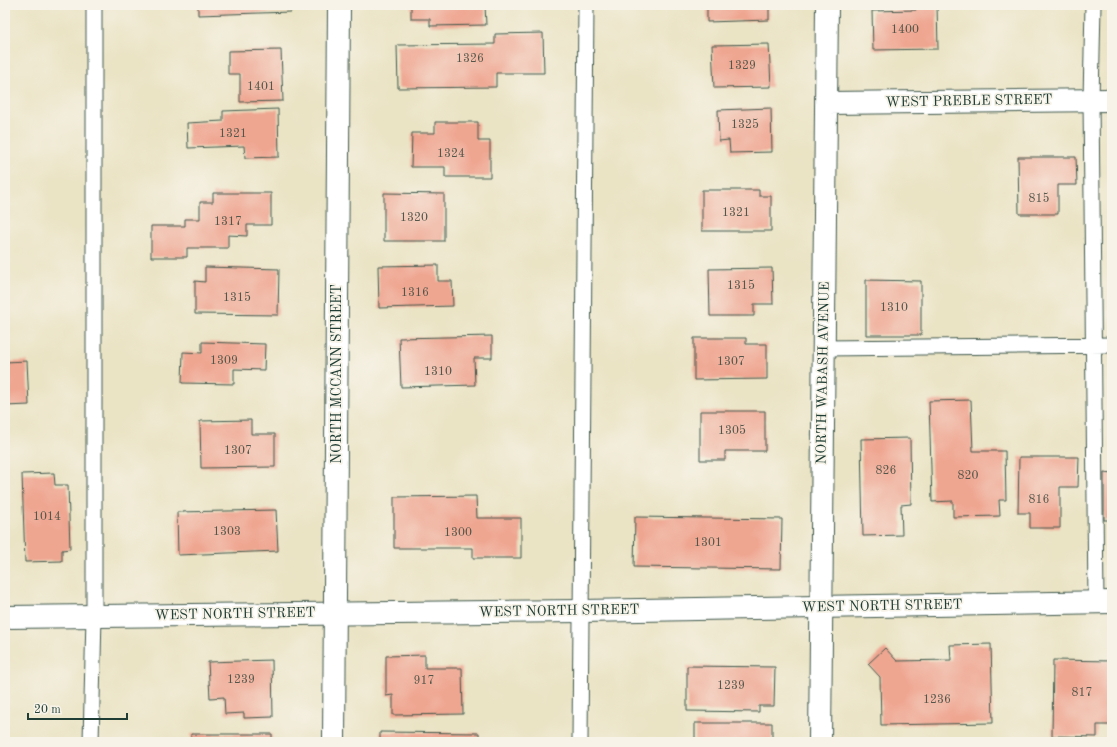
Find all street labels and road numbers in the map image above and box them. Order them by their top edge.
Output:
street label: WEST PREBLE STREET [885,93,1053,109]
street label: NORTH WABASH AVENUE [814,281,832,465]
street label: NORTH MCCANN STREET [330,284,344,464]
street label: WEST NORTH STREET [801,598,963,614]
street label: WEST NORTH STREET [478,603,640,619]
street label: WEST NORTH STREET [154,606,316,622]

